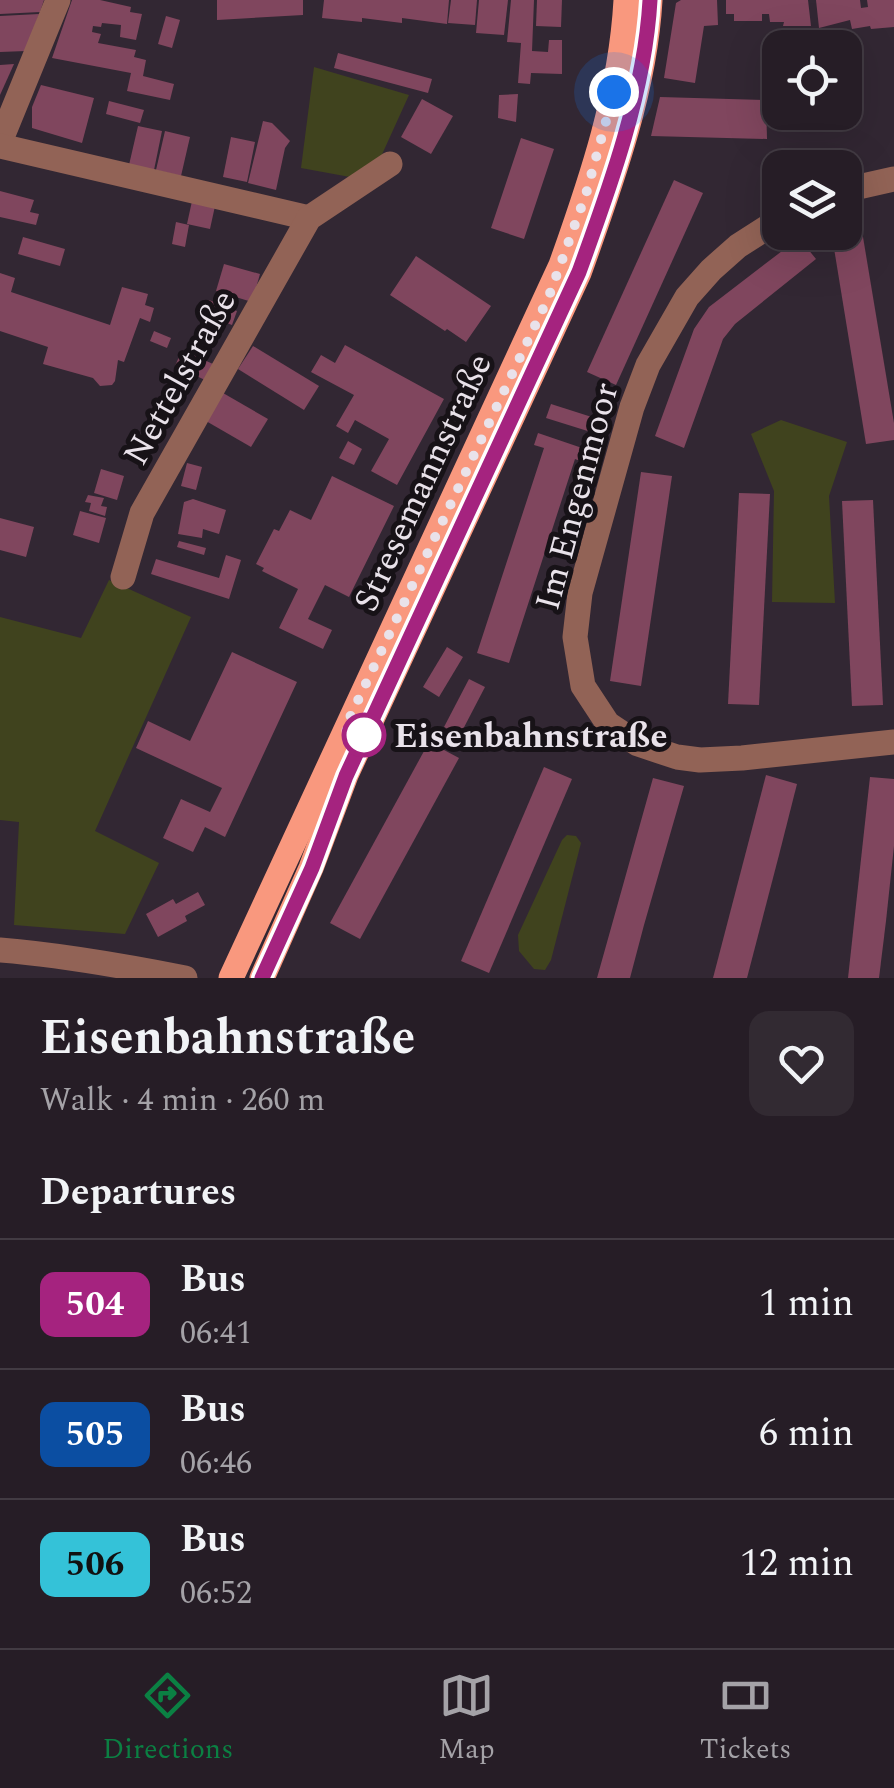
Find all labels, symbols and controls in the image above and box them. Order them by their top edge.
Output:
map controls [762,30,862,250]
button: locate [762,30,862,130]
your location [589,67,639,117]
button: layers [762,150,862,250]
street label: Nettelstraße [110,280,250,475]
street label: Stresemannstraße [340,345,506,620]
street label: Im Engenmoor [522,377,633,616]
place label: Eisenbahnstraße [394,710,668,763]
marker: Eisenbahnstraße [343,714,385,756]
text: Eisenbahnstraße [40,1002,415,1075]
button: heart [749,1011,854,1116]
text: Walk · 4 min · 260 m [40,1076,325,1125]
text: Departures [40,1164,236,1222]
text: Bus [180,1251,246,1309]
text: 1 min [759,1275,854,1333]
text: 504 [66,1278,124,1331]
text: 06:41 [180,1309,252,1358]
text: Bus [180,1381,246,1439]
text: 6 min [759,1405,854,1463]
text: 505 [66,1408,124,1461]
text: 06:46 [180,1439,252,1488]
text: Bus [180,1511,246,1569]
text: 12 min [740,1535,854,1593]
text: 506 [66,1538,124,1591]
text: 06:52 [180,1569,252,1618]
tab: Directions [103,1668,233,1771]
tab: Map [438,1668,495,1771]
tab: Tickets [700,1668,791,1771]

